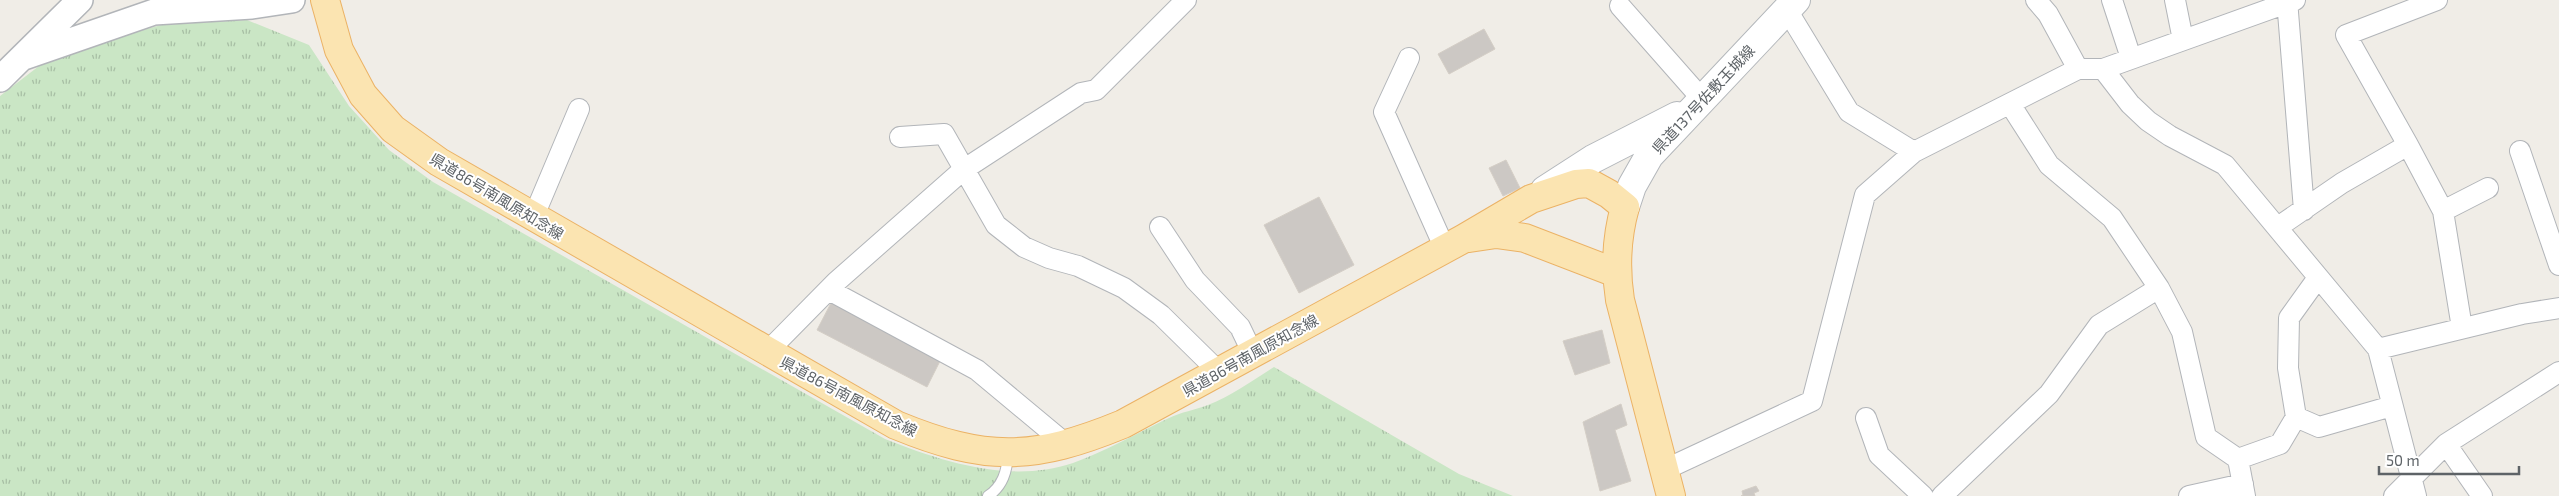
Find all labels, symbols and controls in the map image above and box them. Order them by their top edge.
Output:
street label: 県道137号佐敷玉城線 [1648,41,1758,157]
street label: 県道86号南風原知念線 [427,149,567,243]
street label: 県道86号南風原知念線 [1179,310,1321,400]
street label: 県道86号南風原知念線 [777,352,921,440]
scale bar [2379,444,2519,476]
text: 50 m [2386,451,2420,469]

